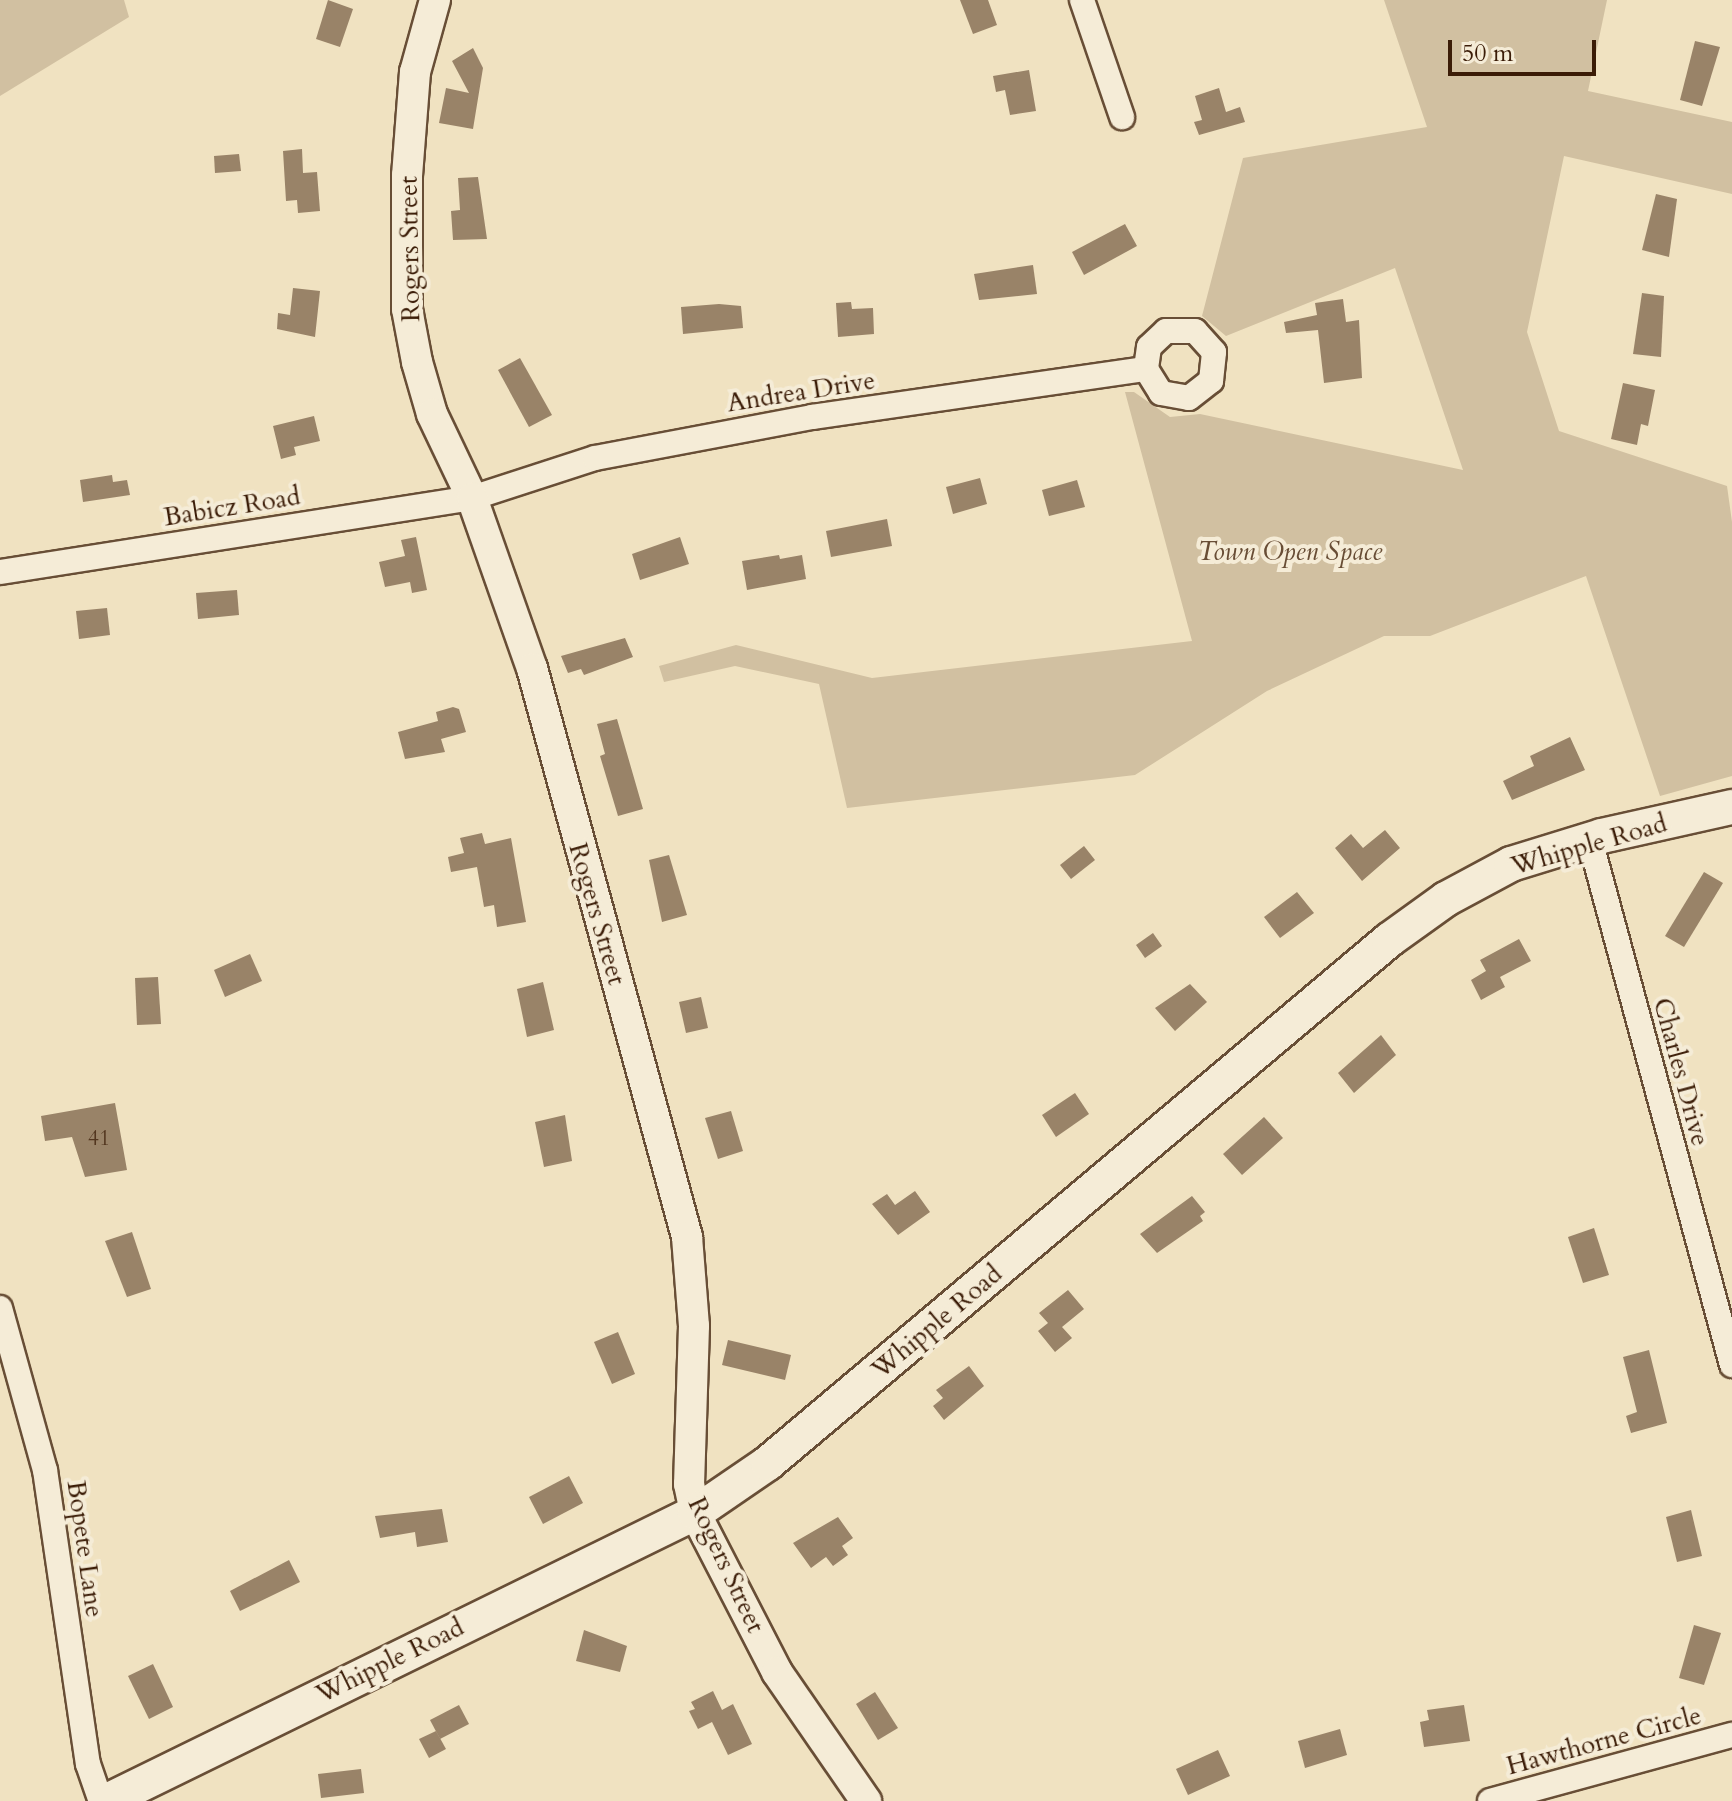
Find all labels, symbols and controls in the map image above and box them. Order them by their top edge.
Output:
scale bar [1452,24,1600,74]
text: 50 m [1462,37,1513,70]
street label: Rogers Street [393,176,427,322]
street label: Andrea Drive [725,365,877,419]
street label: Babicz Road [162,481,302,533]
park label: Town Open Space [1198,536,1382,568]
street label: Whipple Road [1508,808,1670,882]
street label: Rogers Street [562,839,632,989]
street label: Charles Drive [1646,995,1716,1149]
house number: 41 [88,1126,110,1152]
street label: Whipple Road [865,1258,1009,1386]
street label: Bopete Lane [60,1479,110,1619]
street label: Rogers Street [681,1492,771,1638]
street label: Whipple Road [311,1612,469,1710]
street label: Hawthorne Circle [1503,1700,1705,1782]

